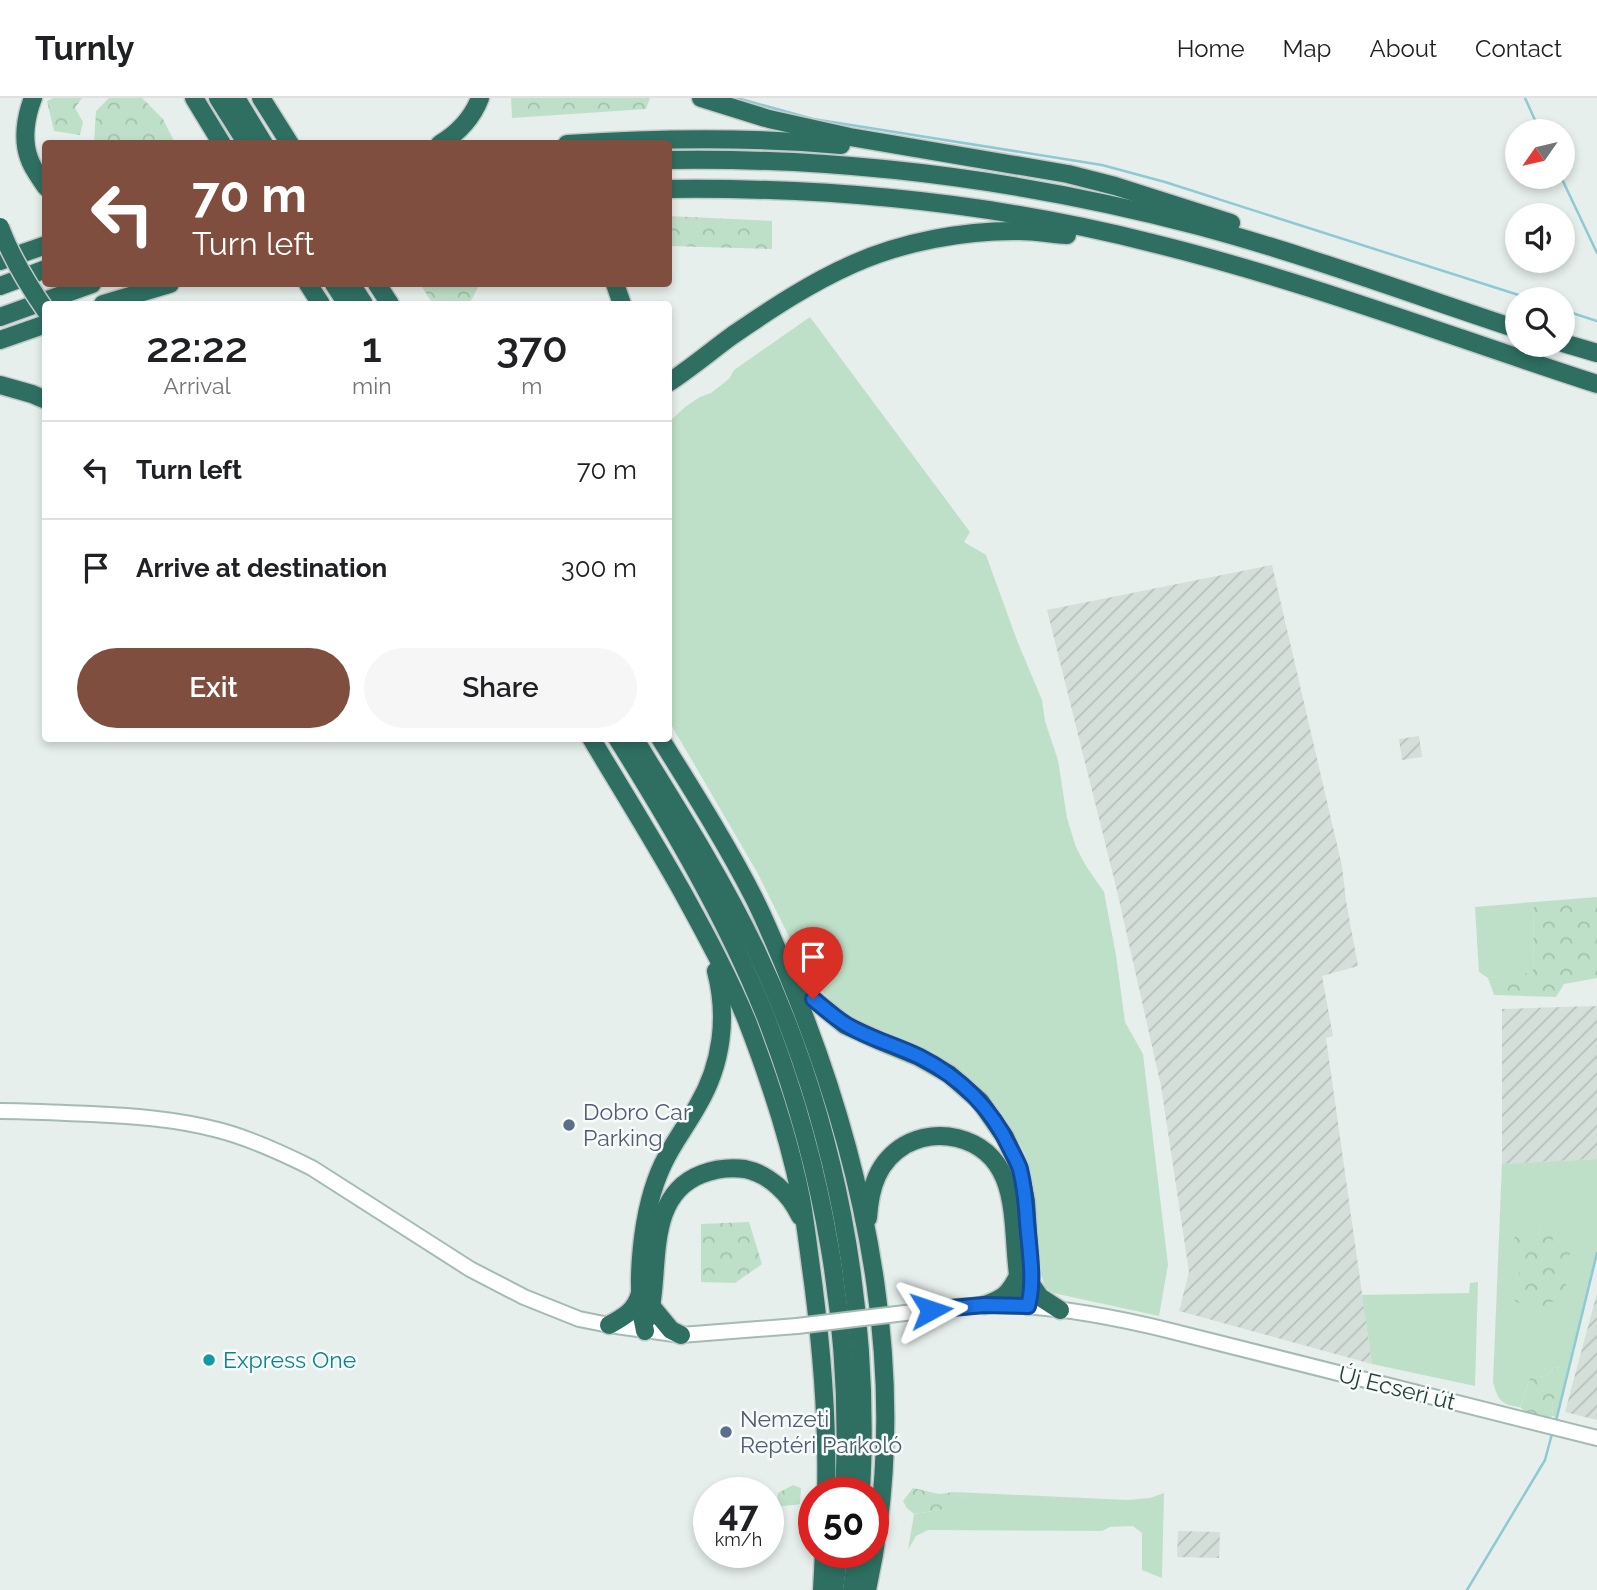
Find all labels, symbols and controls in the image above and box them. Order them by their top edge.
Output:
text: Turnly [35,29,134,68]
text: Home [1177,34,1245,63]
text: Map [1283,34,1331,63]
text: About [1369,34,1437,63]
text: Contact [1475,34,1562,63]
north arrow [1505,119,1575,189]
map controls [1505,119,1575,357]
text: 70 m [192,166,307,223]
icon: left [77,168,168,259]
button: sound [1505,203,1575,273]
text: Turn left [192,225,314,262]
button: search [1505,287,1575,357]
text: 22:22 [146,323,248,372]
text: 1 [362,323,382,372]
text: 370 [496,323,568,372]
text: Arrival [163,372,231,399]
text: min [352,372,392,399]
text: m [521,372,542,399]
icon: left [77,451,115,489]
text: Turn left [136,455,242,485]
text: 70 m [577,455,637,485]
icon: arrive [77,549,115,587]
text: Arrive at destination [136,553,387,583]
text: 300 m [561,553,637,583]
button: Exit [77,648,350,728]
button: Share [364,648,637,728]
pin [783,927,843,999]
icon: arrive [794,938,832,976]
place label: Dobro Car Parking [583,1098,691,1151]
marker: Dobro Car Parking [561,1117,577,1133]
position arrow [894,1273,968,1347]
place label: Express One [223,1346,356,1373]
marker: Express One [201,1352,217,1368]
street label: Új Ecseri út [1336,1360,1459,1415]
place label: Nemzeti Reptéri Parkoló [740,1405,902,1458]
marker: Nemzeti Reptéri Parkoló [718,1424,734,1440]
speed limit sign: 50 [798,1477,889,1568]
text: 47 [719,1493,758,1534]
text: km/h [715,1529,762,1550]

